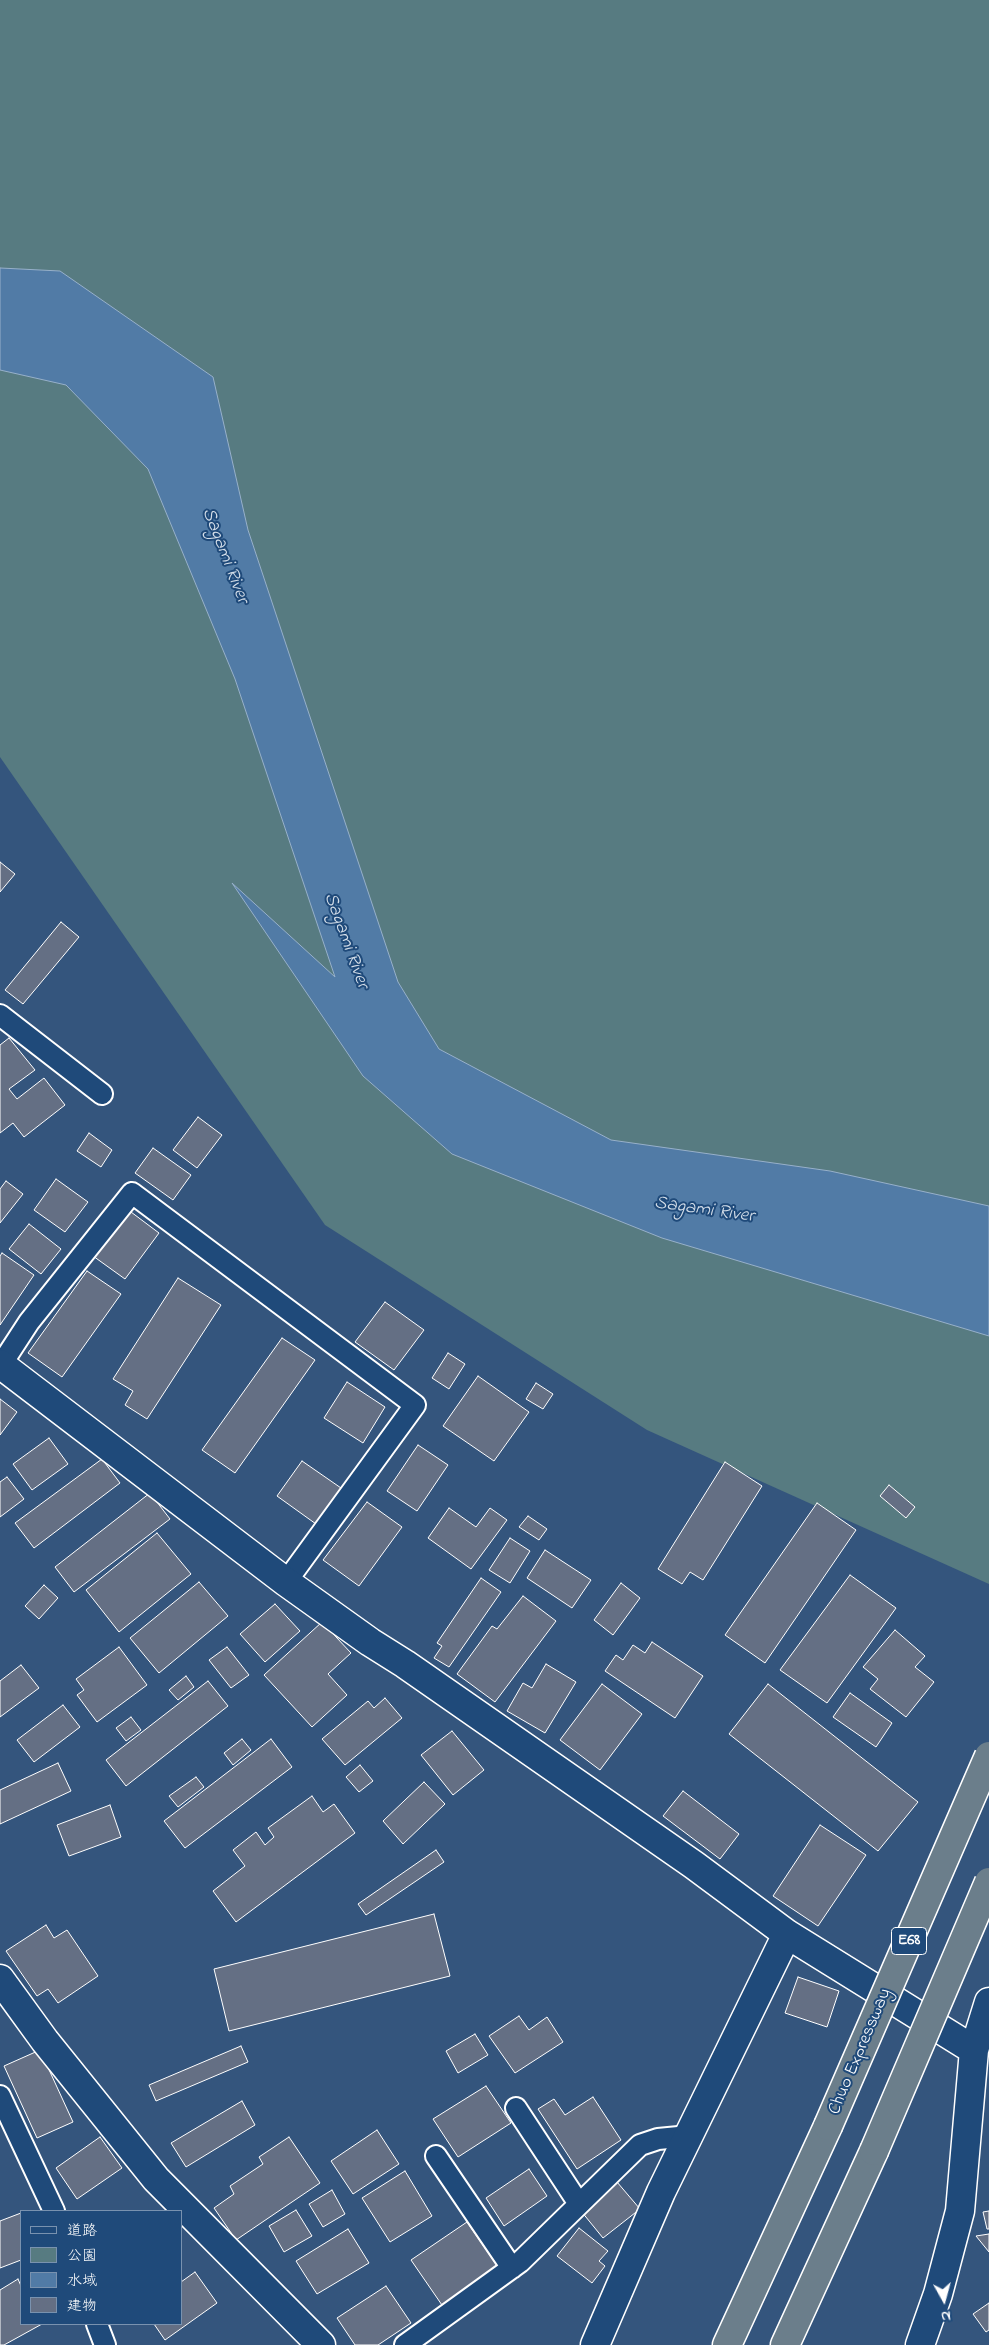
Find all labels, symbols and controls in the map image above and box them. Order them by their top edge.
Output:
water label: Sagami River [195,505,253,607]
water label: Sagami River [317,890,373,992]
water label: Sagami River [653,1193,755,1229]
road number: E68 [892,1928,926,1954]
street label: Chuo Expressway [825,1986,897,2118]
legend [20,2210,182,2325]
text: 道路 [67,2220,97,2242]
text: 公園 [67,2245,97,2267]
text: 水域 [67,2270,97,2292]
north arrow [919,2275,969,2325]
text: 建物 [67,2295,97,2317]
text: N [940,2304,952,2326]

